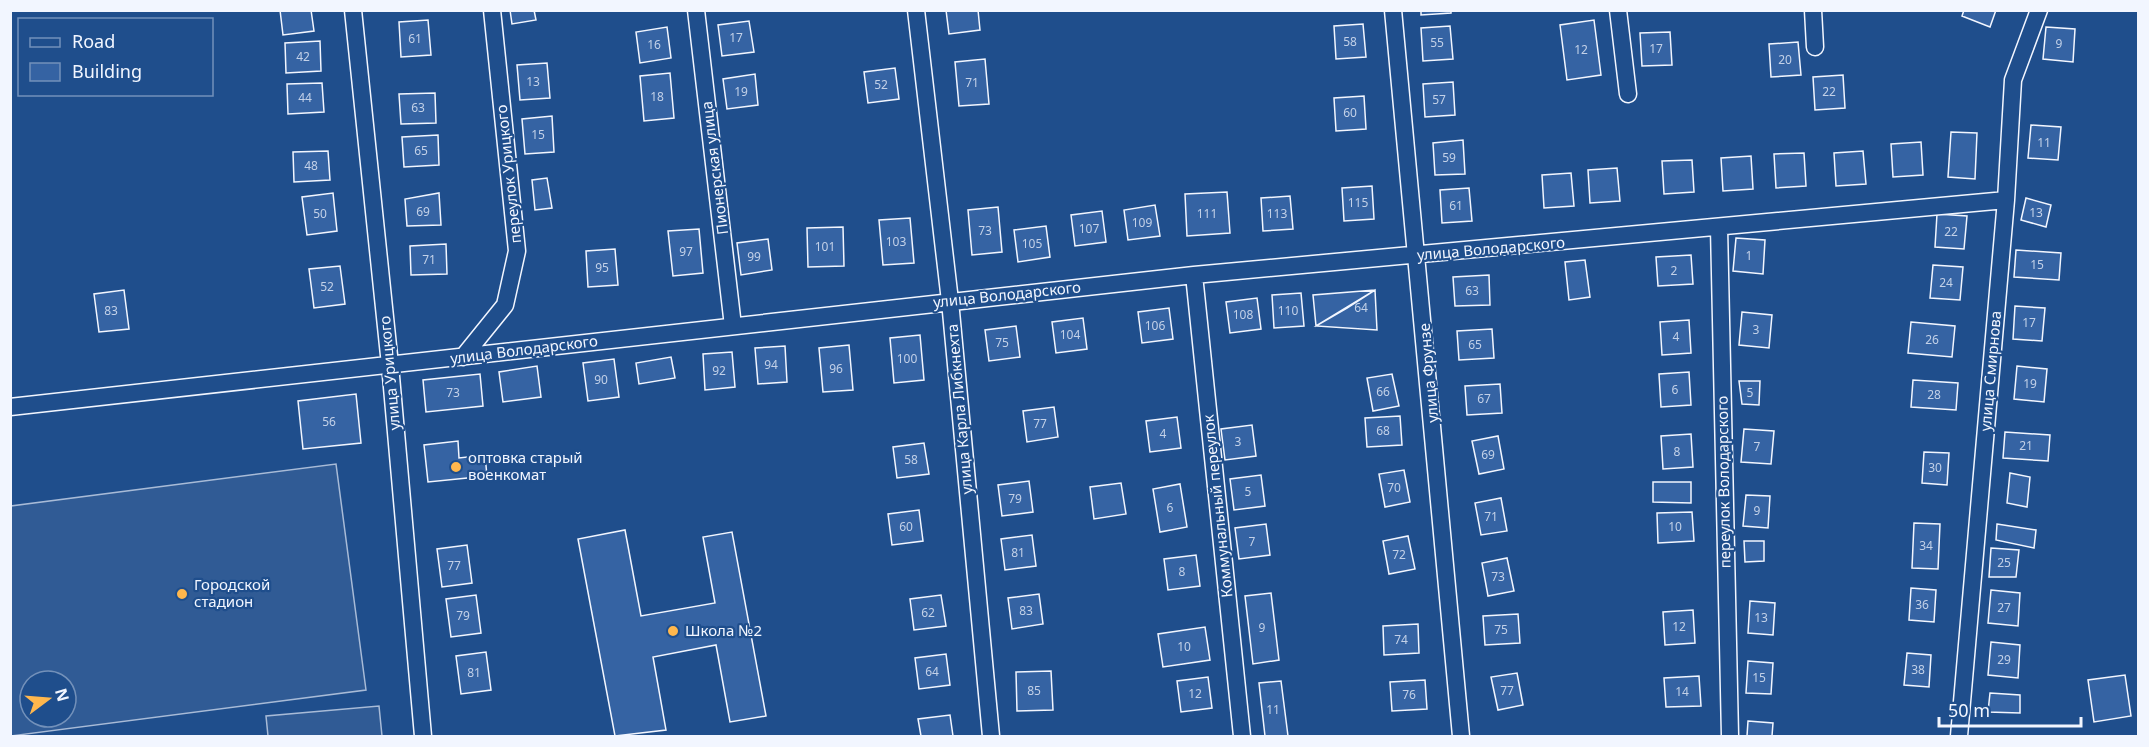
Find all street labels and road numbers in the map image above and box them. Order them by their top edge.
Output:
street label: Пионерская улица [696,100,732,236]
street label: переулок Урицкого [491,104,525,244]
street label: улица Володарского [1416,232,1566,264]
street label: улица Володарского [932,276,1082,312]
street label: улица Смирнова [1975,310,2005,432]
street label: улица Урицкого [374,315,404,431]
street label: улица Карла Либкнехта [942,323,976,495]
street label: улица Фрунзе [1414,323,1442,424]
street label: улица Володарского [449,330,599,368]
street label: переулок Володарского [1711,395,1735,569]
street label: Коммунальный переулок [1197,414,1237,599]

